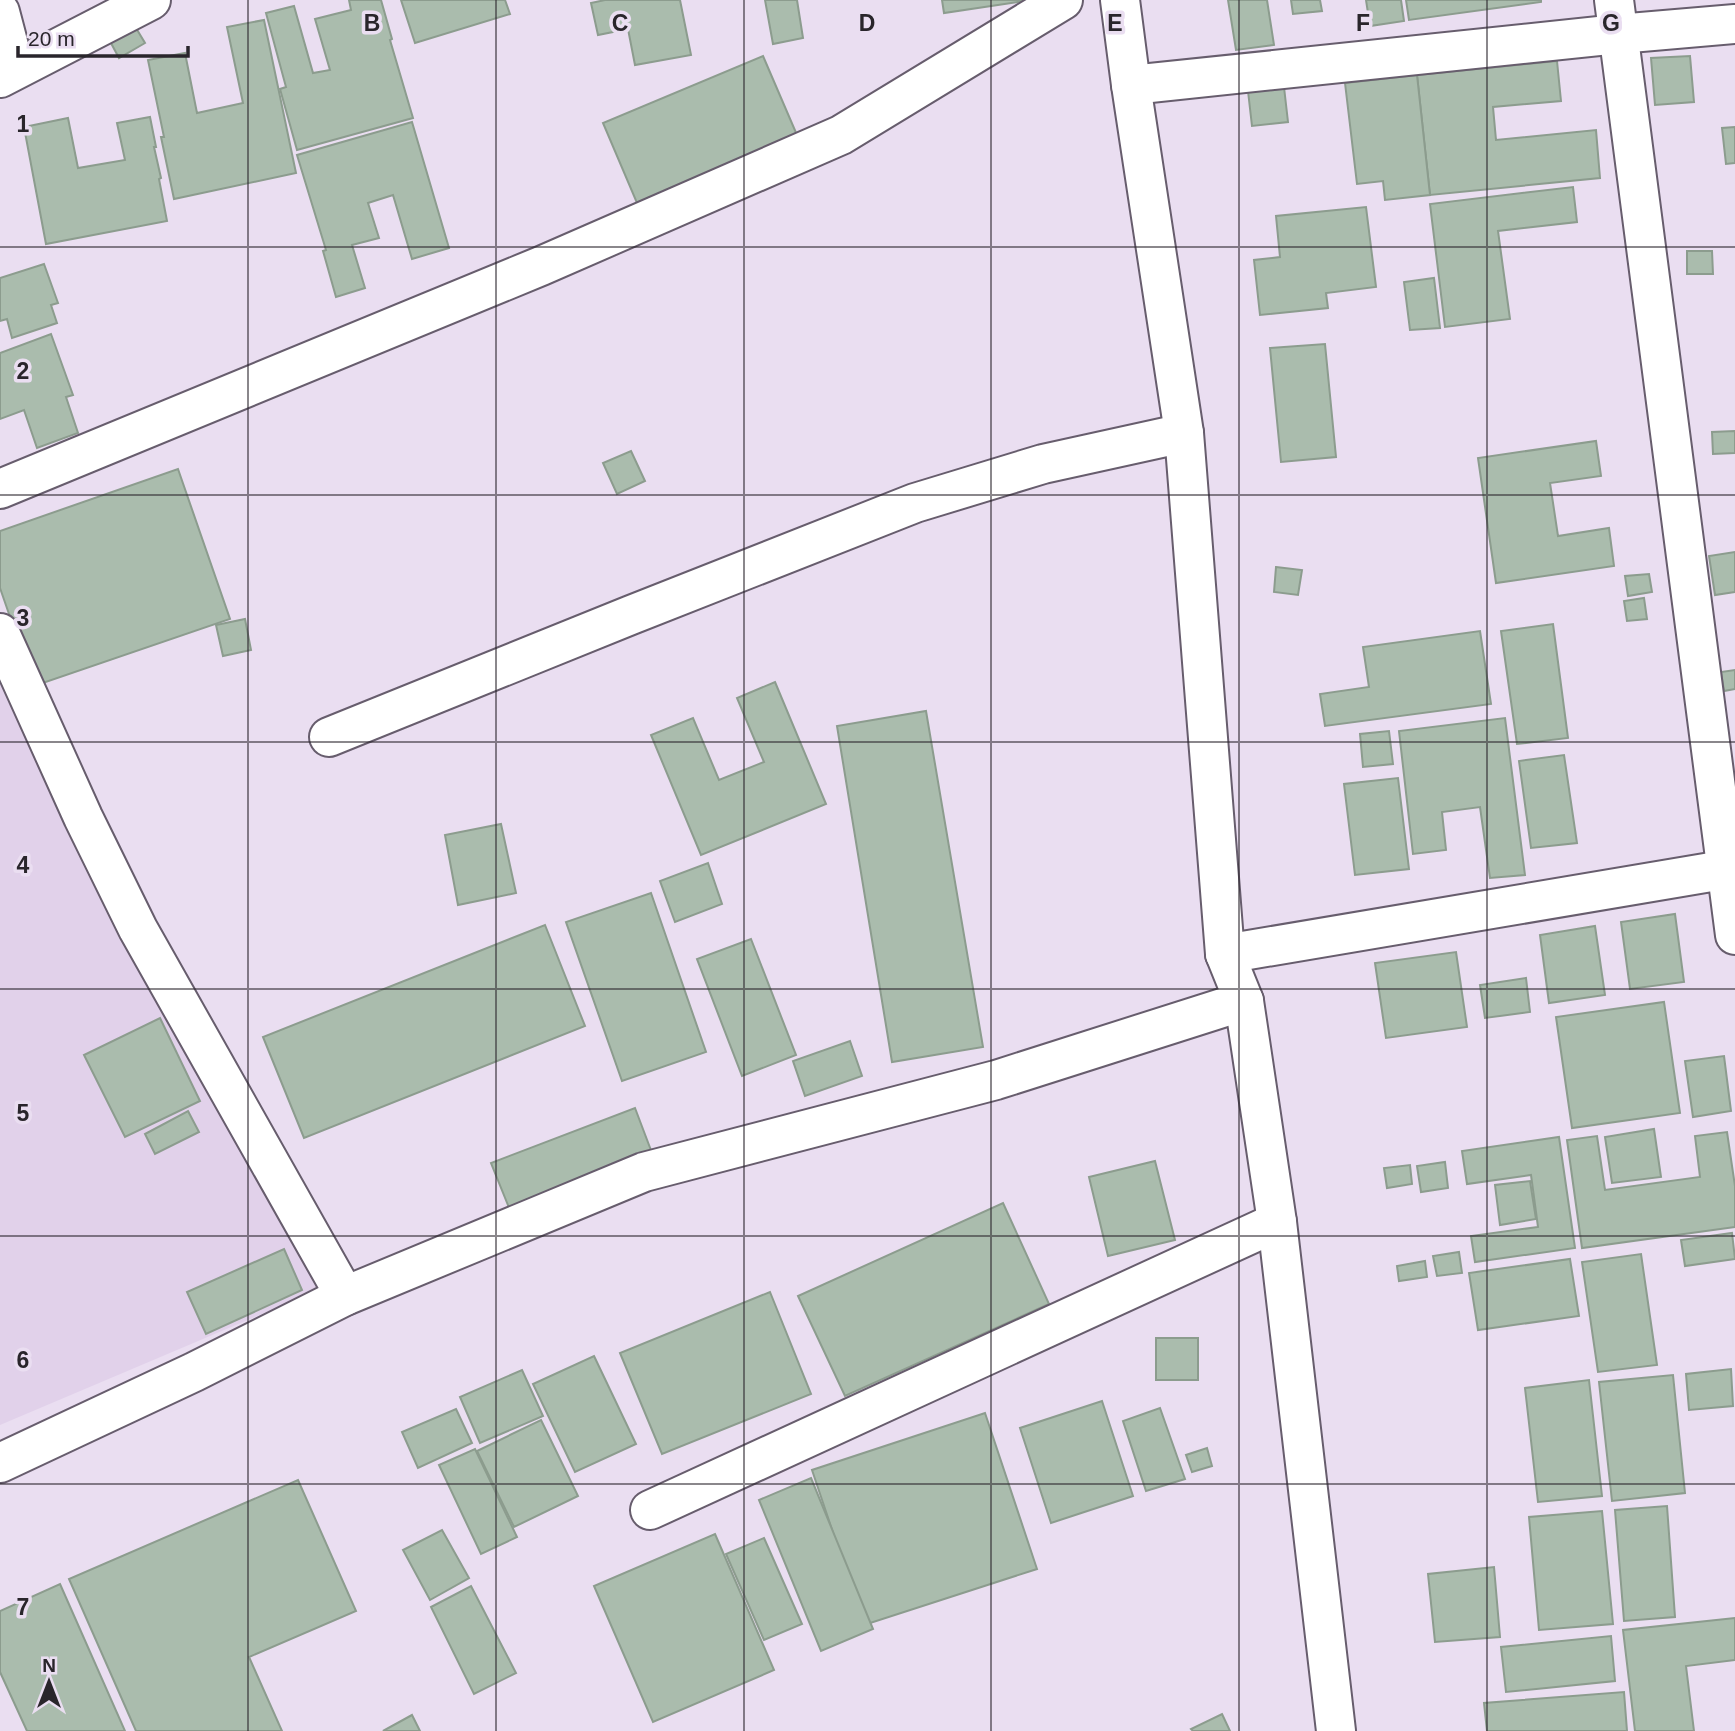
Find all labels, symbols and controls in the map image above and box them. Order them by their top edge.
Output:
text: B [364,10,380,36]
text: C [612,10,628,36]
text: D [859,10,875,36]
text: E [1107,10,1123,36]
text: F [1356,10,1370,36]
text: G [1602,10,1620,36]
scale bar [18,14,187,58]
text: 20 m [28,27,75,50]
text: 1 [17,111,30,137]
text: 2 [17,358,29,384]
text: 3 [17,605,29,631]
text: 4 [17,852,30,878]
text: 5 [17,1100,30,1126]
text: 6 [17,1347,29,1373]
text: 7 [17,1594,29,1620]
north arrow [14,1647,84,1717]
text: N [42,1655,56,1676]

